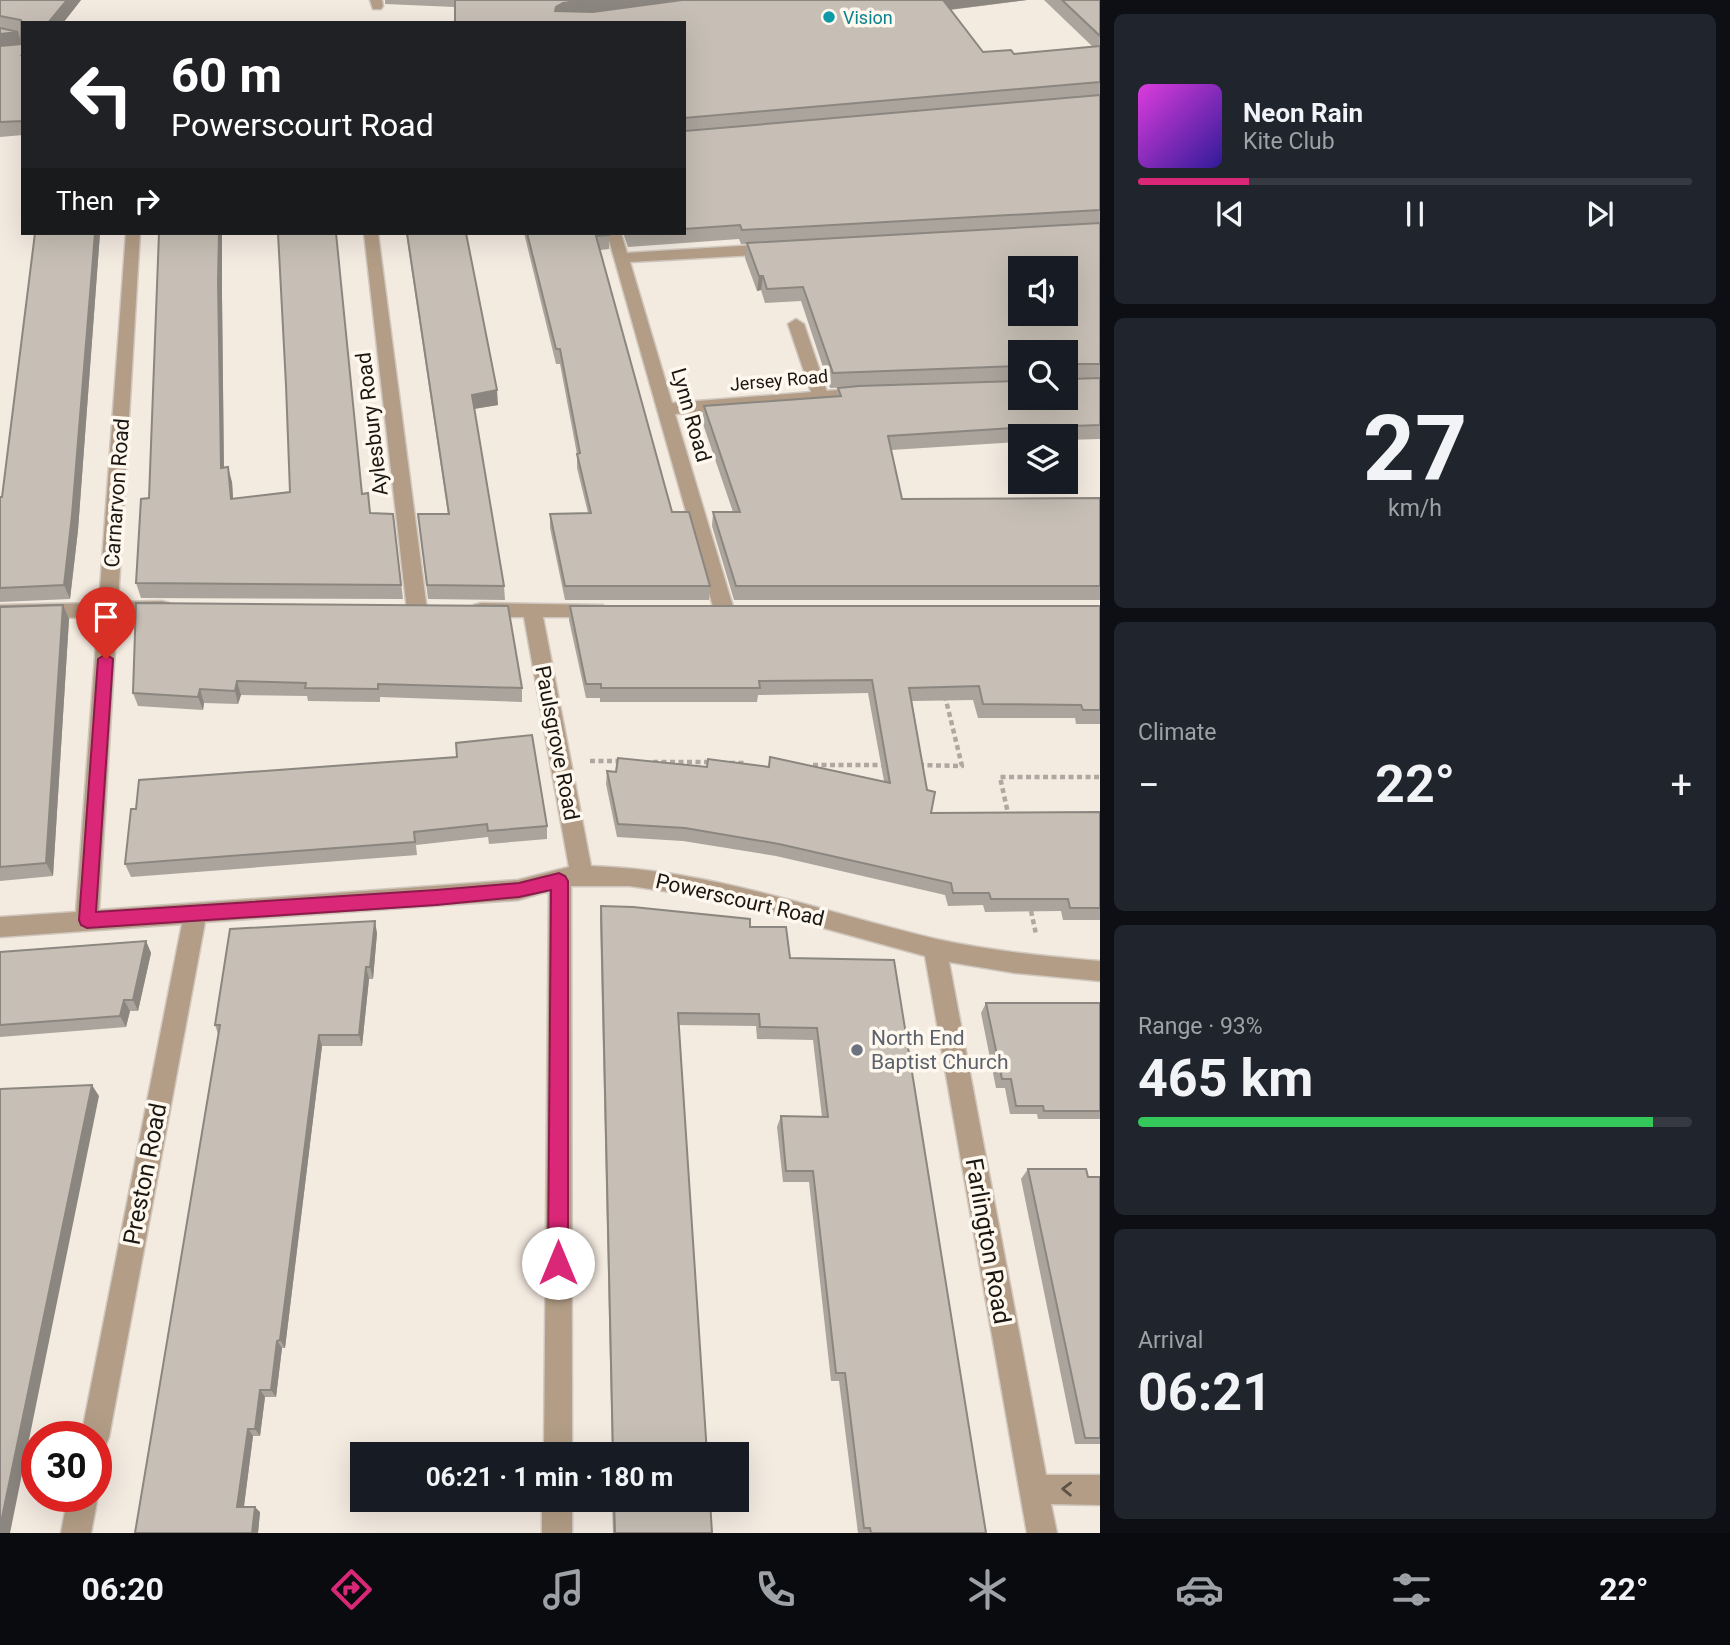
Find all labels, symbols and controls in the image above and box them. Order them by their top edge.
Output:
place label: Vision [843,7,893,28]
marker: Vision [821,9,837,25]
text: 60 m [171,47,282,104]
icon: left [56,49,147,140]
text: Neon Rain [1243,98,1363,128]
text: Powerscourt Road [171,106,434,144]
text: Kite Club [1243,128,1335,155]
icon: right [128,182,166,220]
text: Then [56,186,114,216]
icon: previous [1211,195,1249,233]
icon: pause [1396,195,1434,233]
icon: next [1581,195,1619,233]
map controls [1008,256,1078,494]
button: sound [1008,256,1078,326]
button: search [1008,340,1078,410]
street label: Aylesbury Road [351,351,393,497]
street label: Lynn Road [666,365,716,465]
street label: Jersey Road [729,365,829,395]
text: 27 [1363,396,1467,502]
street label: Carnarvon Road [100,418,134,568]
button: layers [1008,424,1078,494]
text: km/h [1388,495,1442,522]
pin [76,587,136,659]
icon: arrive [87,598,125,636]
street label: Paulsgrove Road [530,664,584,822]
text: Climate [1138,719,1217,746]
text: 22° [1375,754,1455,815]
text: − [1138,763,1160,807]
text: + [1670,763,1692,807]
street label: Powerscourt Road [653,869,827,931]
text: Range · 93% [1138,1013,1263,1040]
place label: North End Baptist Church [871,1026,1008,1074]
marker: North End Baptist Church [849,1042,865,1058]
text: 465 km [1138,1048,1313,1109]
street label: Preston Road [118,1101,172,1247]
street label: Farlington Road [960,1156,1016,1326]
position arrow [521,1226,595,1300]
text: Arrival [1138,1327,1203,1354]
text: 06:21 [1138,1362,1272,1423]
speed limit sign: 30 [21,1421,112,1512]
text: 06:21 · 1 min · 180 m [426,1462,673,1492]
one-way arrow [1061,1481,1072,1497]
icon: directions [327,1565,376,1614]
icon: music [539,1565,588,1614]
icon: phone [751,1565,800,1614]
icon: climate [963,1565,1012,1614]
icon: car [1175,1565,1224,1614]
icon: filters [1387,1565,1436,1614]
text: 06:20 [82,1570,164,1608]
text: 22° [1599,1570,1648,1608]

